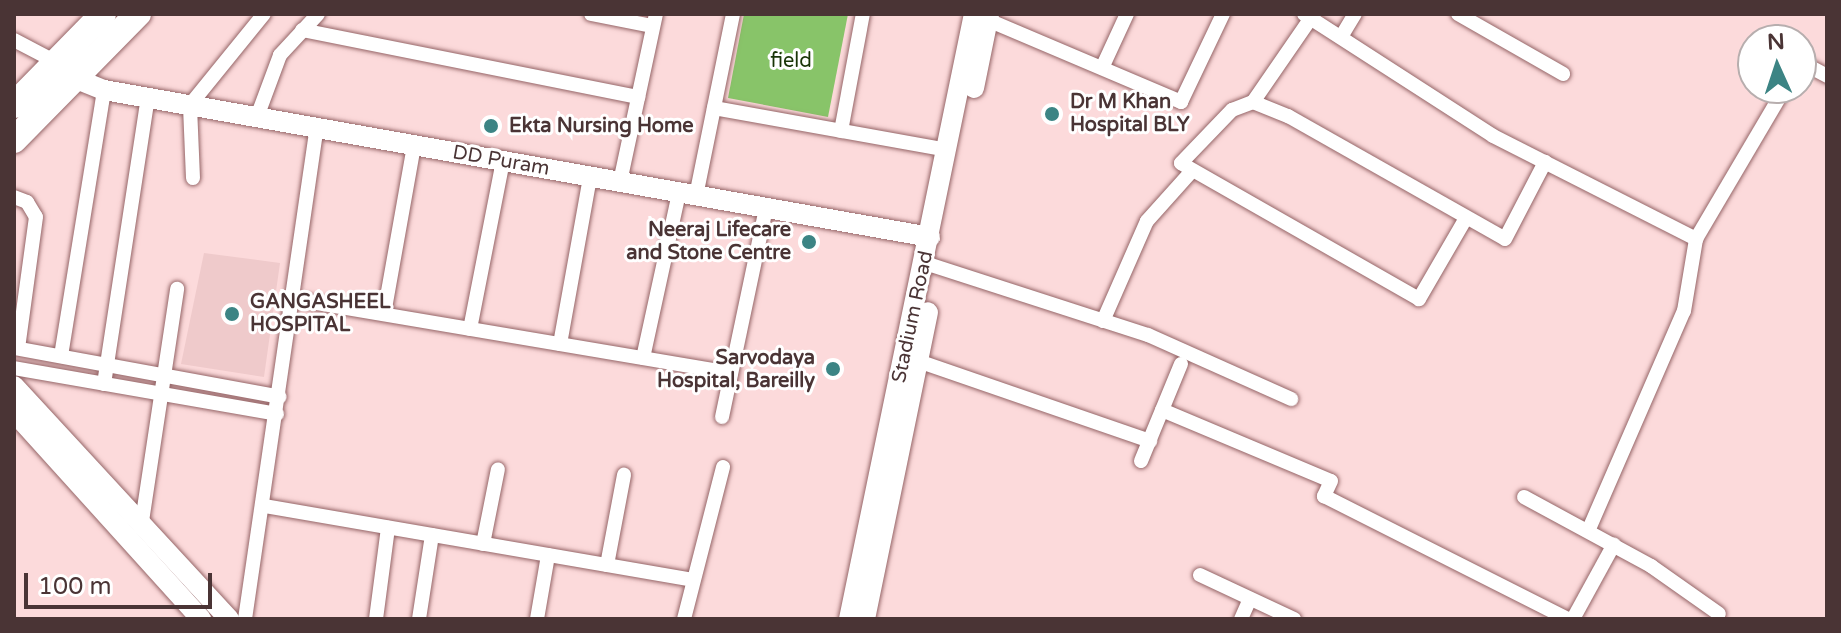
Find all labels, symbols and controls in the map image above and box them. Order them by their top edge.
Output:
north arrow [1737,24,1817,104]
text: N [1766,29,1785,55]
park label: field [770,49,812,73]
place label: Dr M Khan Hospital BLY [1070,90,1190,137]
marker: Dr M Khan Hospital BLY [1041,103,1063,125]
place label: Ekta Nursing Home [509,114,694,138]
marker: Ekta Nursing Home [480,115,502,137]
street label: DD Puram [451,141,551,181]
place label: Neeraj Lifecare and Stone Centre [626,218,791,265]
marker: Neeraj Lifecare and Stone Centre [798,231,820,253]
street label: Stadium Road [887,249,939,385]
place label: GANGASHEEL HOSPITAL [250,290,391,337]
marker: GANGASHEEL HOSPITAL [221,303,243,325]
place label: Sarvodaya Hospital, Bareilly [657,346,815,393]
marker: Sarvodaya Hospital, Bareilly [822,358,844,380]
scale bar [28,557,216,607]
text: 100 m [38,572,112,601]

